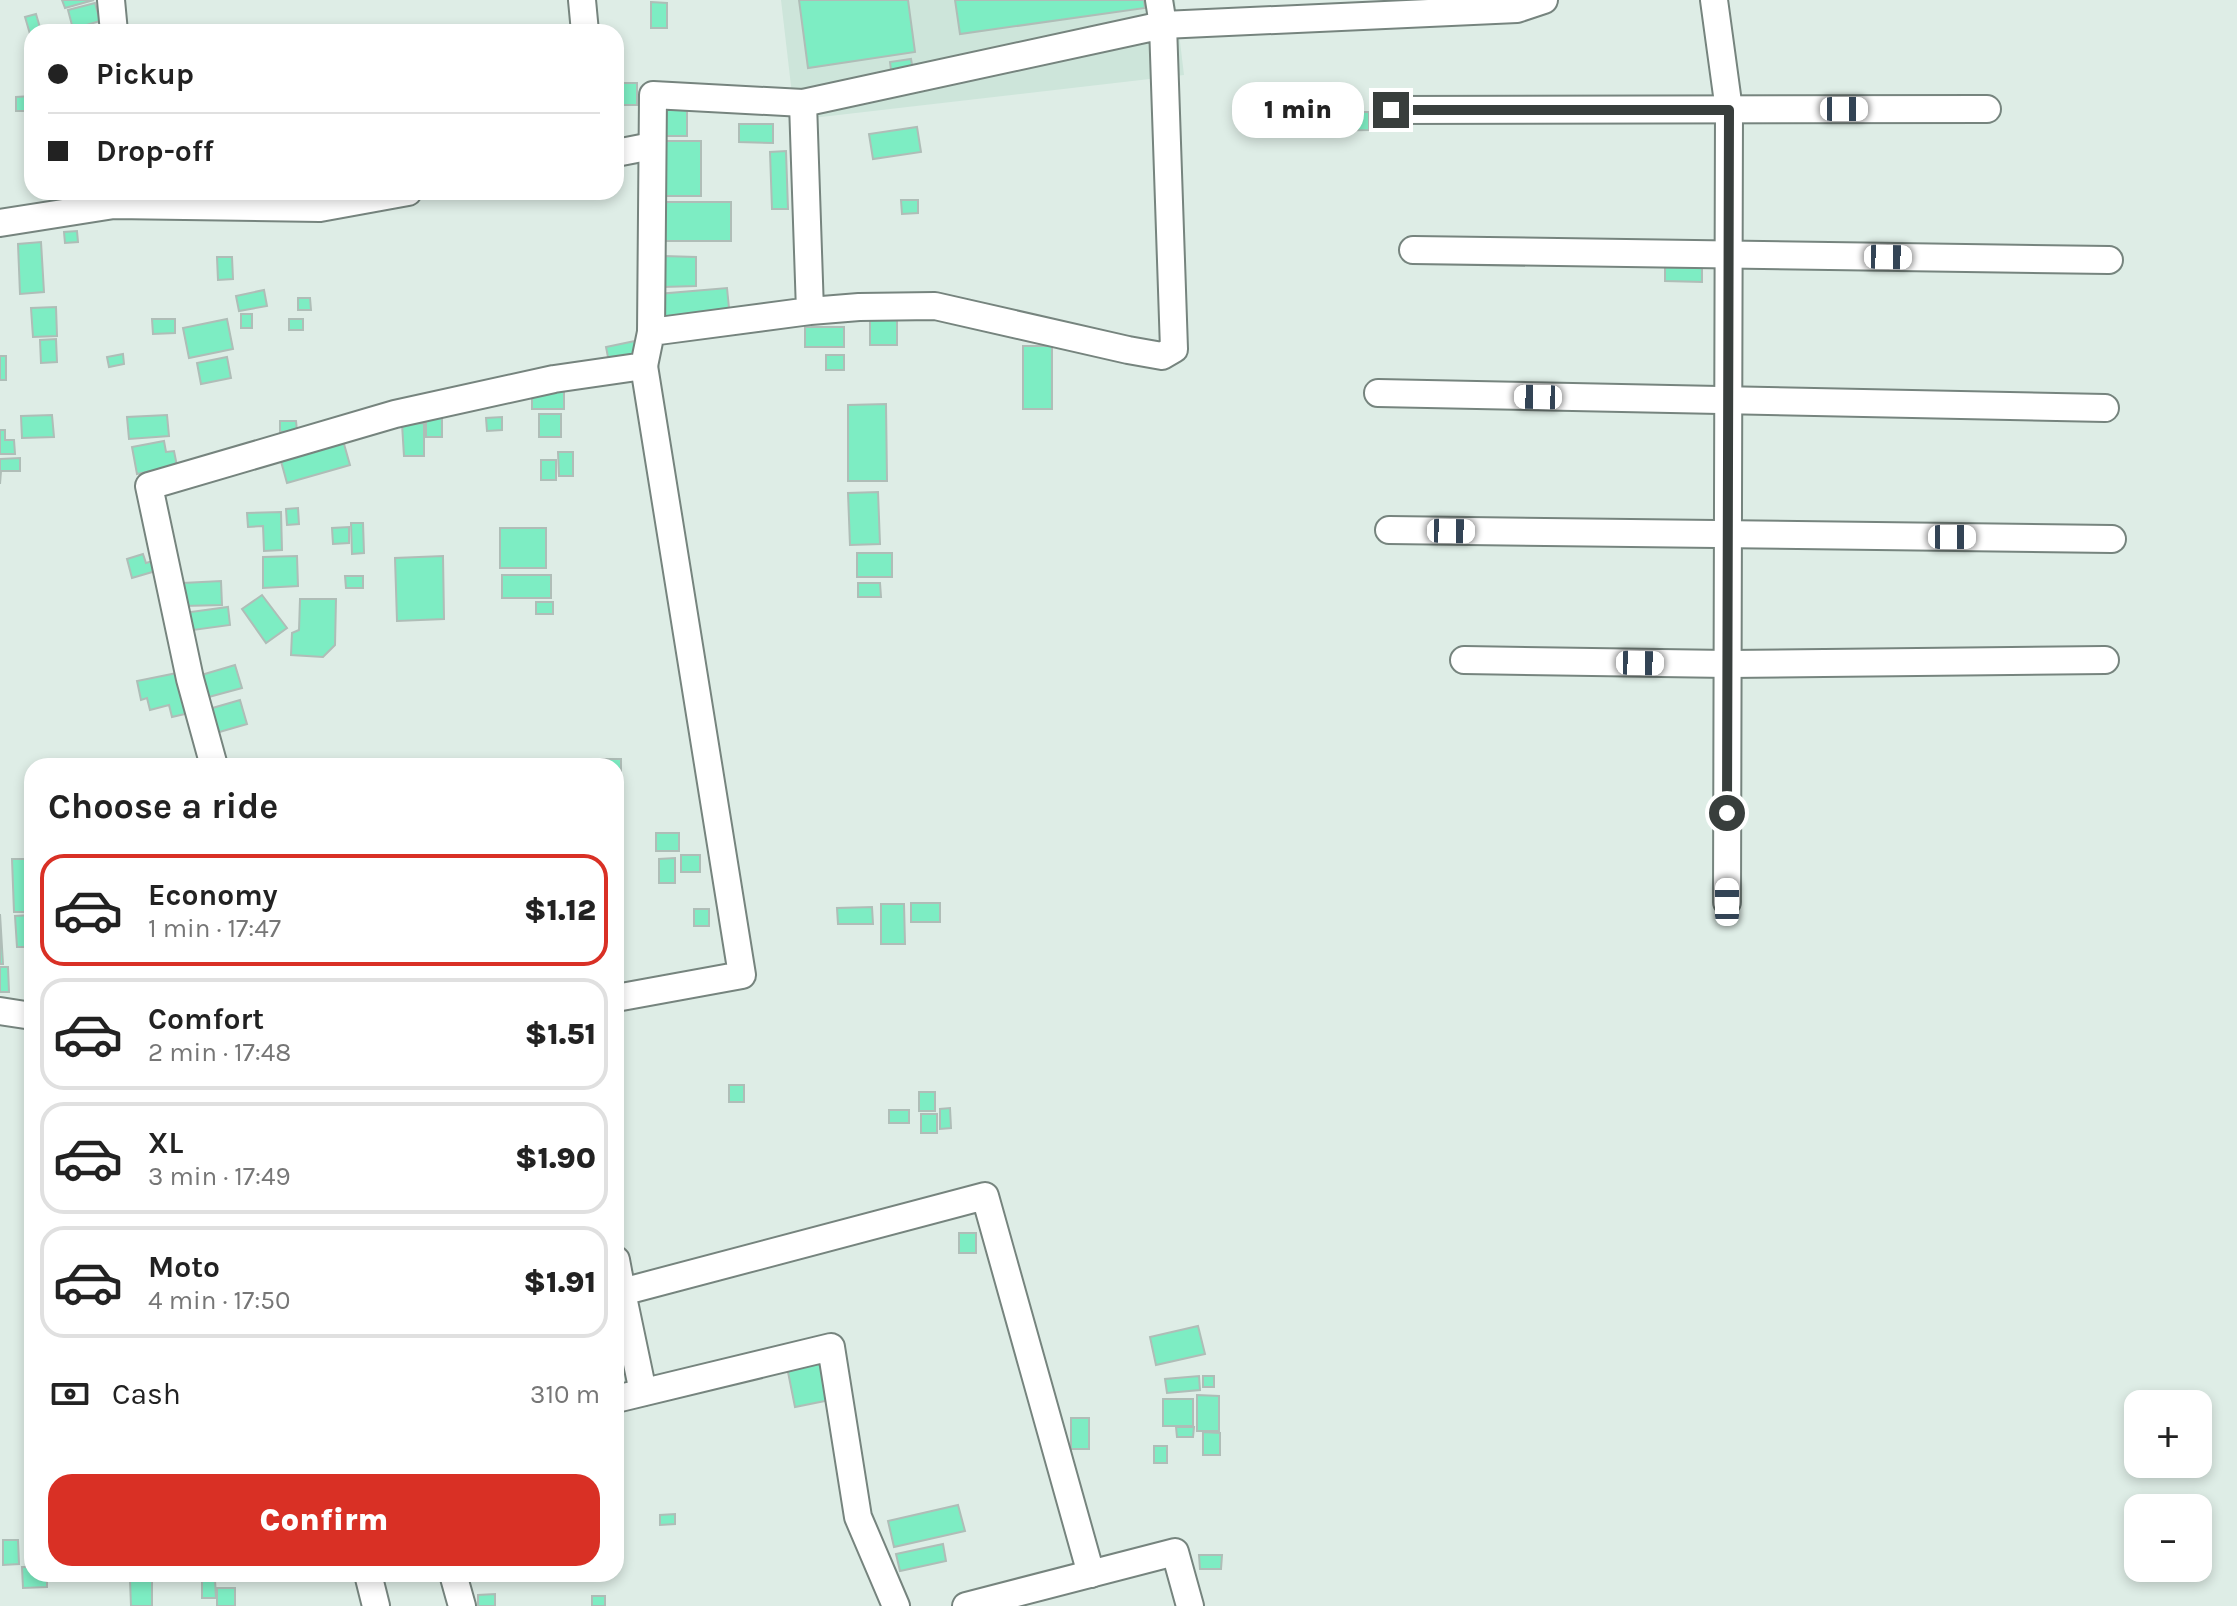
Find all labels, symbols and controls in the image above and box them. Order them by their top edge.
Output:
text: Pickup [96,56,194,92]
callout: 1 min [1231,82,1363,138]
route end [1373,92,1409,128]
text: 1 min [1264,94,1332,125]
car [1820,97,1868,121]
text: Drop-off [96,133,214,169]
car [1864,245,1912,269]
car [1514,385,1562,409]
car [1427,519,1475,543]
car [1928,525,1976,549]
car [1616,651,1664,675]
text: Choose a ride [48,785,278,827]
route start [1709,795,1745,831]
icon: car [52,874,124,946]
text: Economy [148,877,278,913]
car [1715,878,1739,926]
text: $1.12 [524,892,596,928]
text: 1 min · 17:47 [148,913,281,944]
icon: car [52,998,124,1070]
text: Comfort [148,1001,264,1037]
text: $1.51 [525,1016,596,1052]
text: 2 min · 17:48 [148,1037,291,1068]
icon: car [52,1122,124,1194]
text: XL [148,1125,183,1161]
text: $1.90 [515,1140,596,1176]
text: 3 min · 17:49 [148,1161,291,1192]
icon: car [52,1246,124,1318]
text: Moto [148,1249,220,1285]
text: $1.91 [524,1264,596,1300]
text: 4 min · 17:50 [148,1285,290,1316]
icon: cash [48,1372,92,1416]
text: Cash [112,1376,181,1412]
text: 310 m [530,1379,600,1410]
map controls [2124,1390,2212,1582]
button: + [2124,1390,2212,1478]
button: Confirm [48,1474,600,1566]
button: − [2124,1494,2212,1582]

